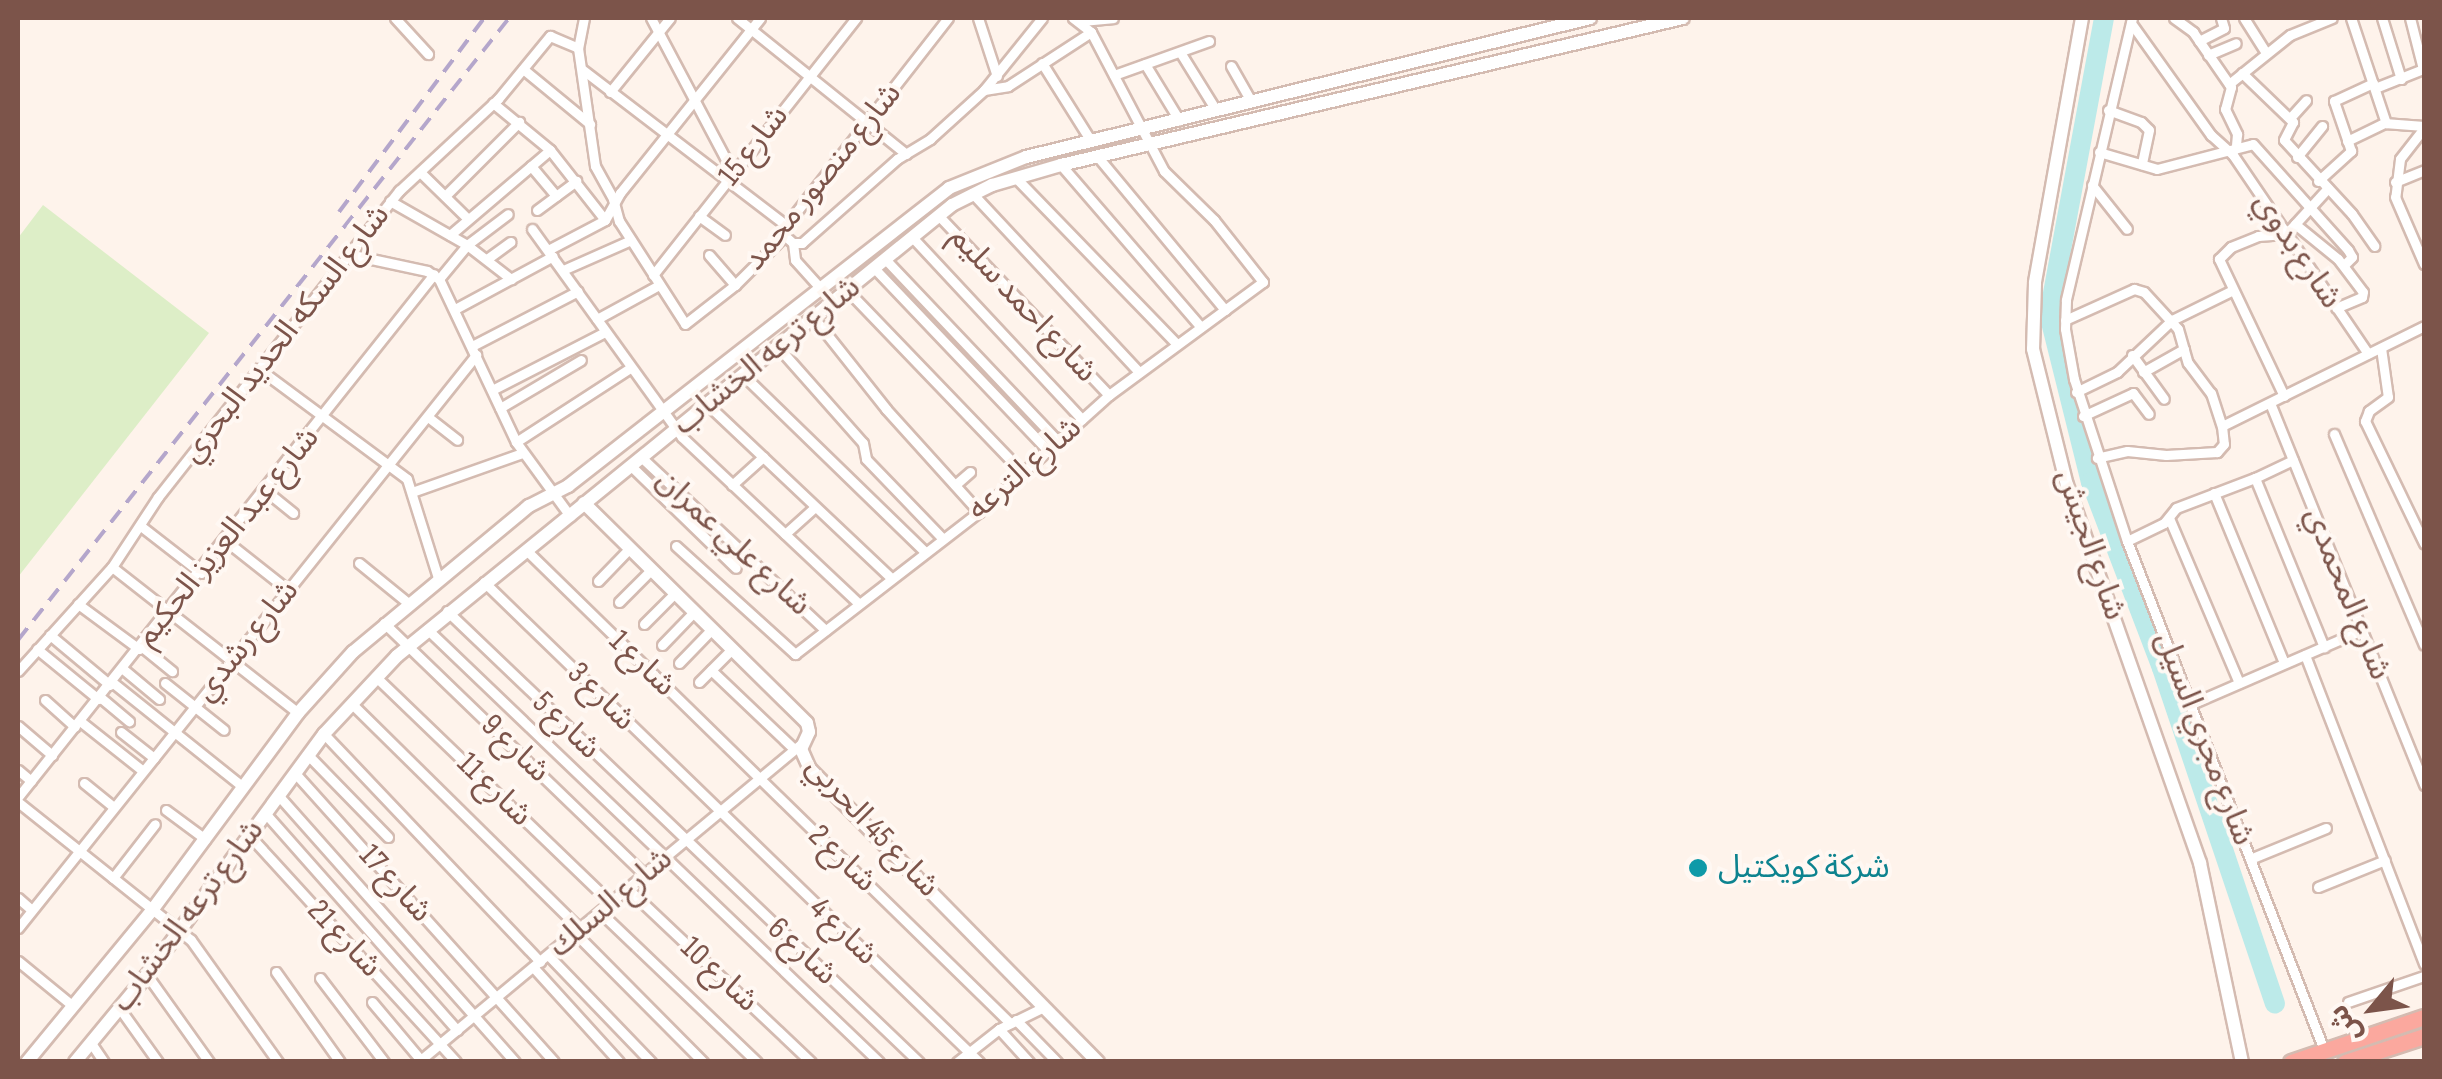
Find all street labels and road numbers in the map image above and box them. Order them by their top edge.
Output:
street label: شارع منصور محمد [736,75,910,279]
street label: شارع 15 [711,98,797,194]
street label: شارع بدوي [2244,186,2350,316]
street label: شارع السكه الحديد البحري [173,197,399,471]
street label: شارع احمد سليم [941,219,1105,391]
street label: شارع ترعه الخشاب [665,269,869,443]
street label: شارع الترعه [960,409,1090,529]
street label: شارع عبد العزيز الحكيم [128,420,328,654]
street label: شارع علي عمران [648,462,818,624]
street label: شارع الجيش [2046,465,2134,625]
street label: شارع المحمدي [2295,502,2399,686]
street label: شارع رشدي [187,573,307,709]
street label: شارع 1 [600,623,684,705]
street label: شارع مجري السيل [2146,627,2262,851]
street label: شارع 3 [559,655,643,739]
street label: شارع 5 [524,684,608,768]
street label: شارع 9 [472,707,558,791]
street label: شارع 11 [448,745,540,835]
street label: شارع 45 الحربي [797,748,947,906]
street label: شارع ترعه الخشاب [103,813,273,1019]
street label: شارع 2 [800,817,884,901]
street label: شارع 17 [350,837,440,931]
street label: شارع السلك [541,840,681,966]
street label: شارع 4 [801,890,885,974]
street label: شارع 21 [299,892,389,986]
street label: شارع 6 [759,910,845,994]
street label: شارع 10 [672,929,766,1021]

